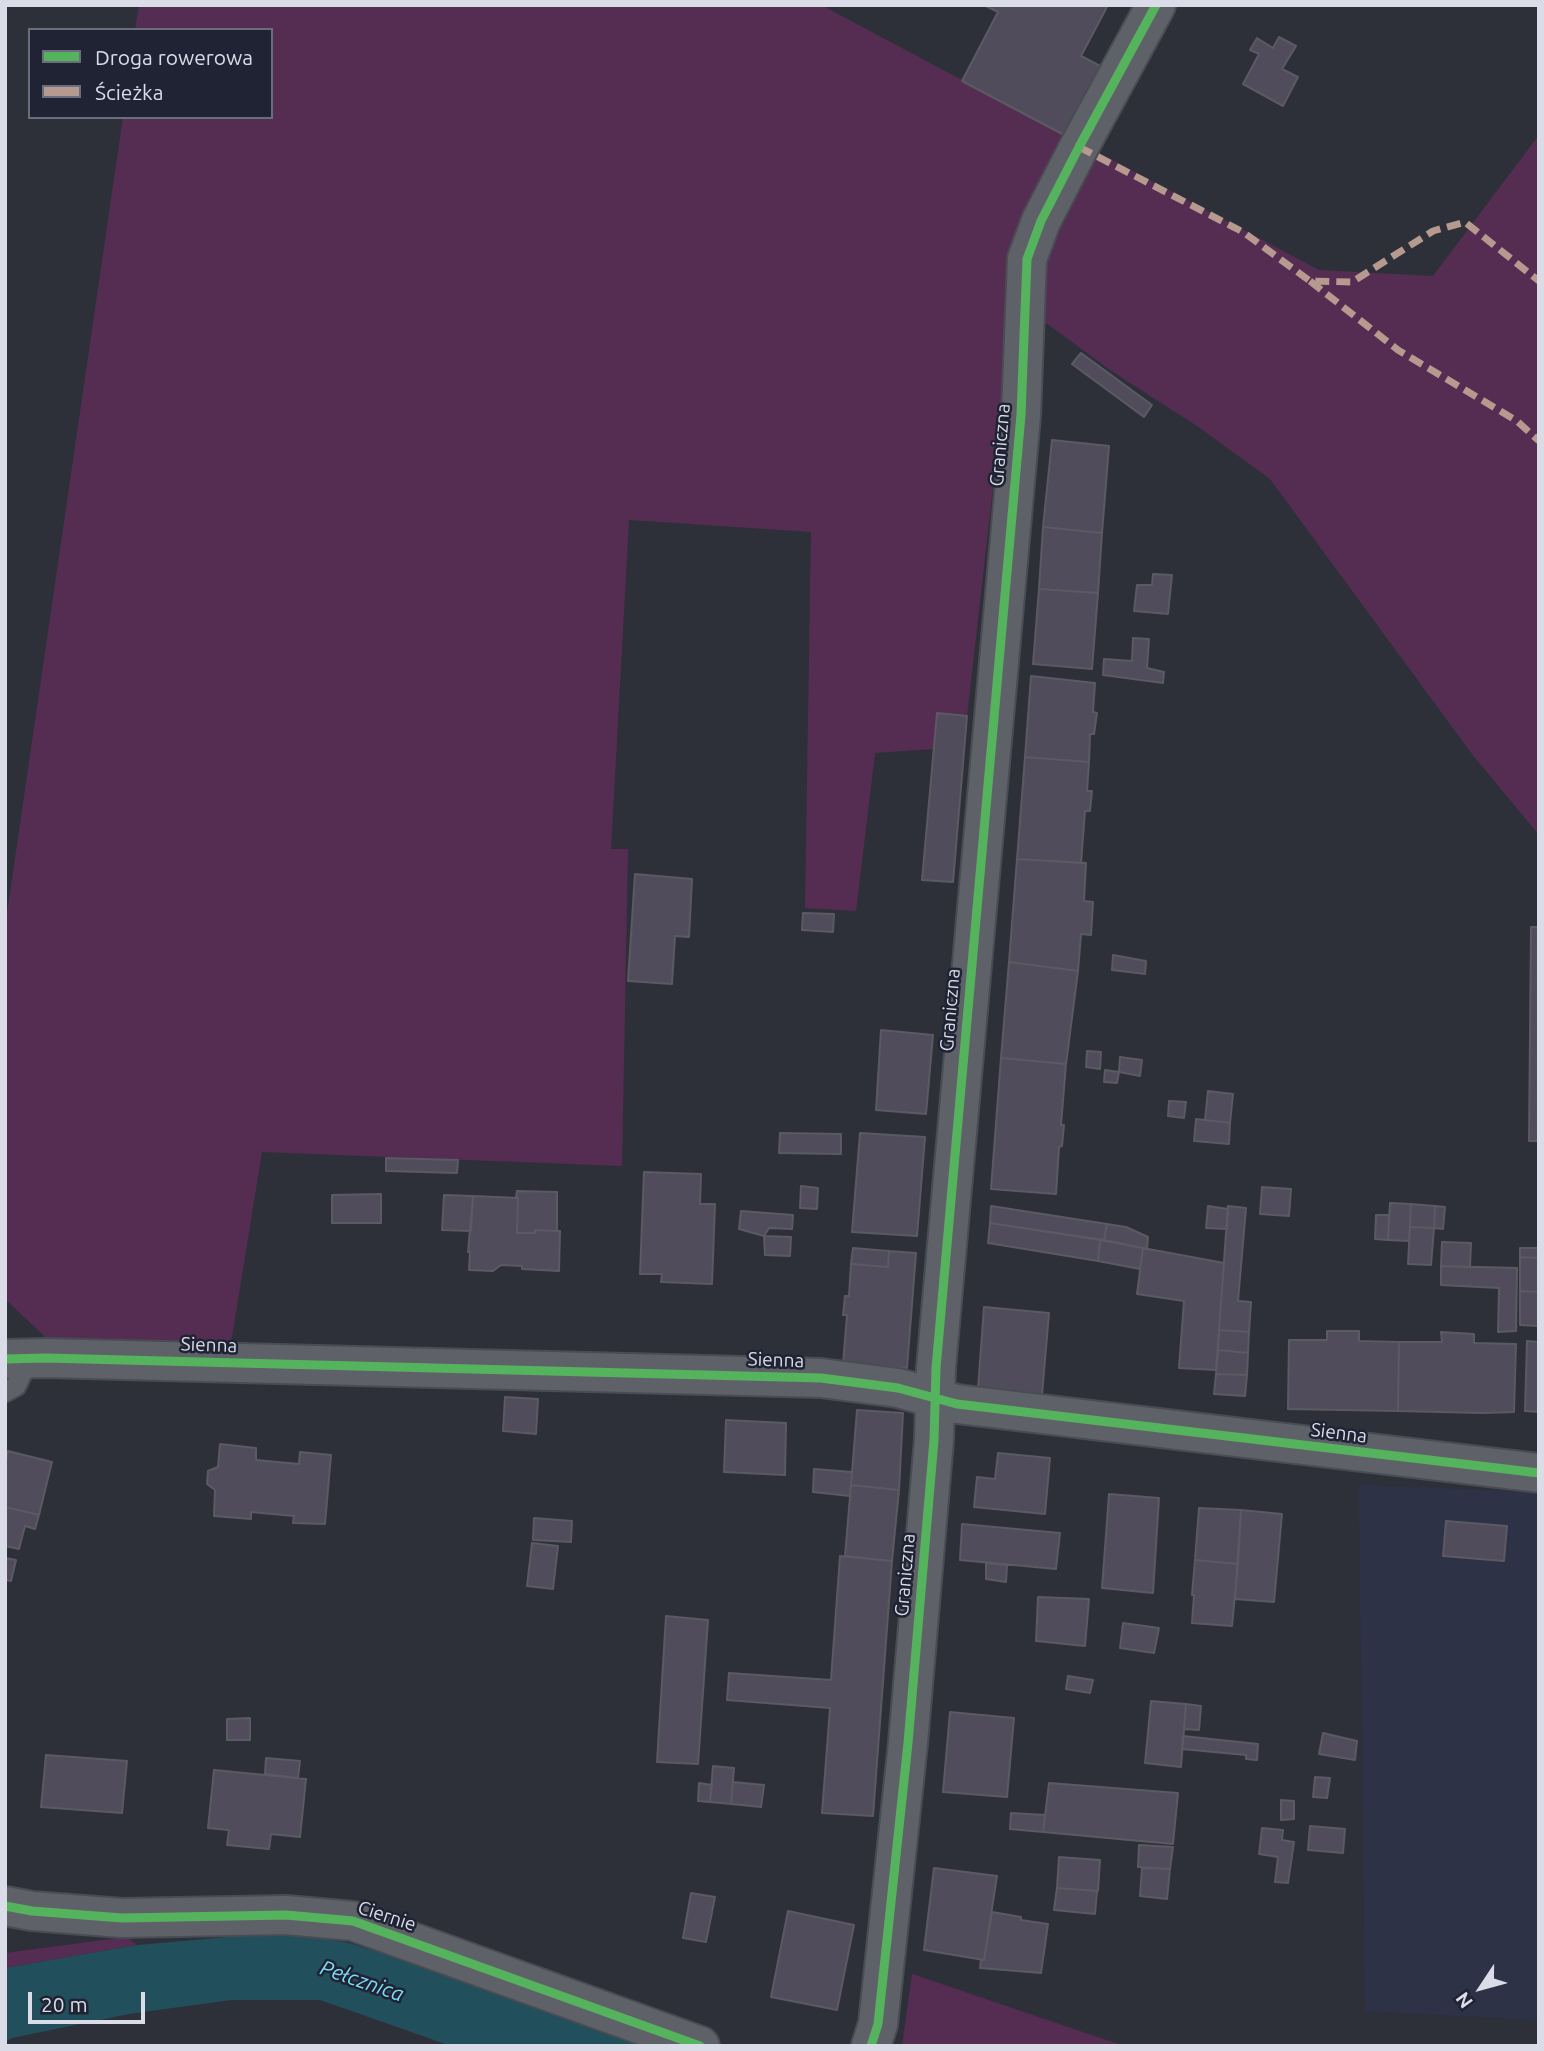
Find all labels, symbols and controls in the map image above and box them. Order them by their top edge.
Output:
legend [28,28,273,119]
text: Droga rowerowa [95,45,253,69]
text: Ścieżka [95,80,164,104]
street label: Graniczna [985,403,1015,487]
street label: Graniczna [935,968,965,1052]
street label: Sienna [180,1333,238,1357]
street label: Sienna [747,1348,805,1372]
street label: Sienna [1310,1418,1368,1448]
street label: Graniczna [890,1533,920,1617]
street label: Ciernie [355,1896,419,1936]
north arrow [1446,1953,1516,2023]
water label: Pełcznica [317,1955,407,2007]
scale bar [32,1978,149,2022]
text: N [1451,1988,1477,2013]
text: 20 m [41,1992,88,2016]

